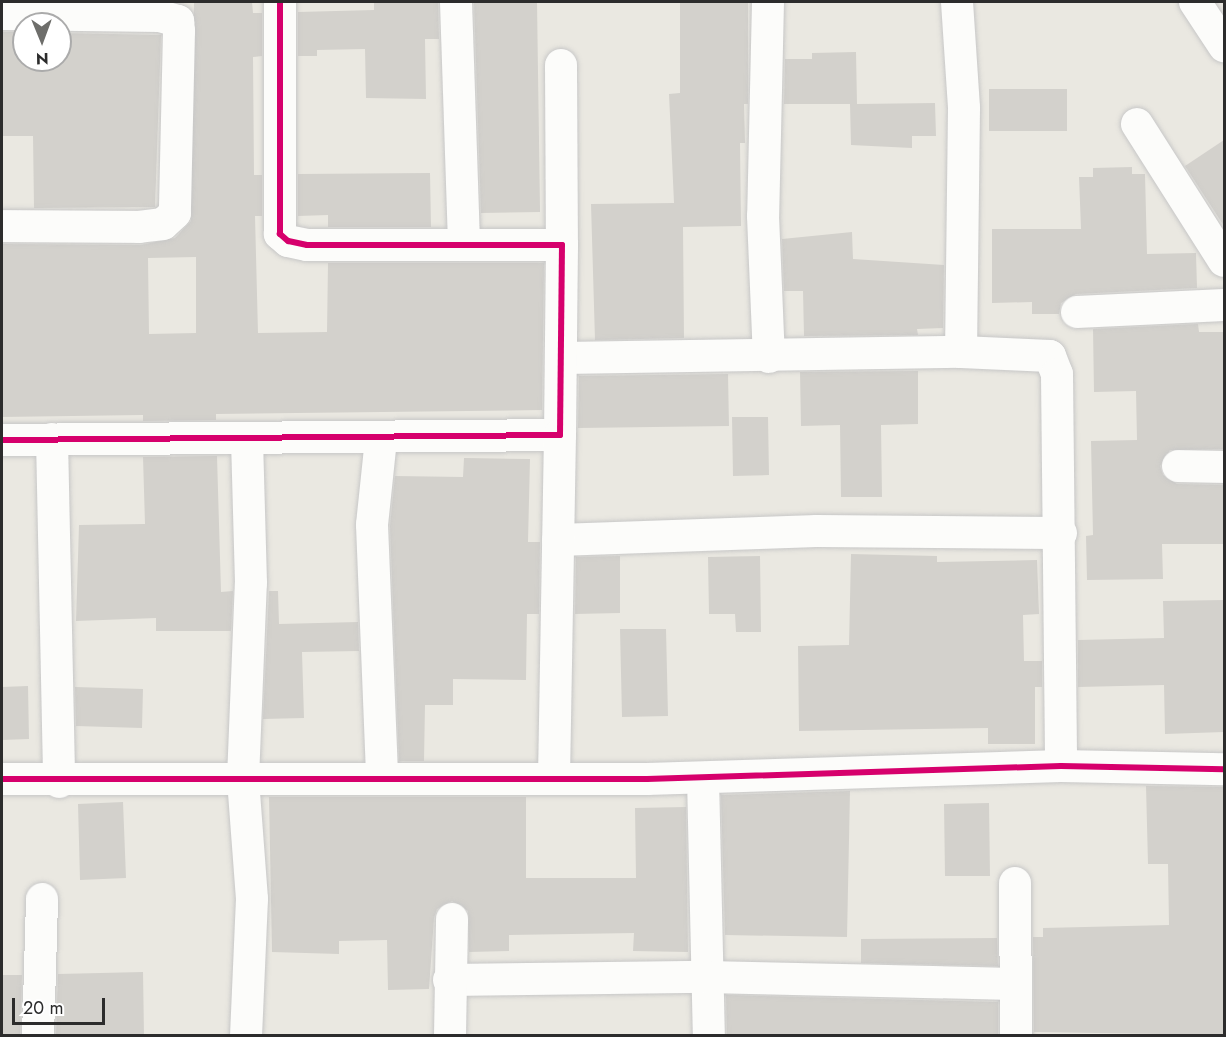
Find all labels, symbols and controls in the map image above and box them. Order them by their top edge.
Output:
north arrow [12,12,72,72]
text: N [36,47,49,70]
scale bar [15,986,108,1024]
text: 20 m [23,995,63,1021]

